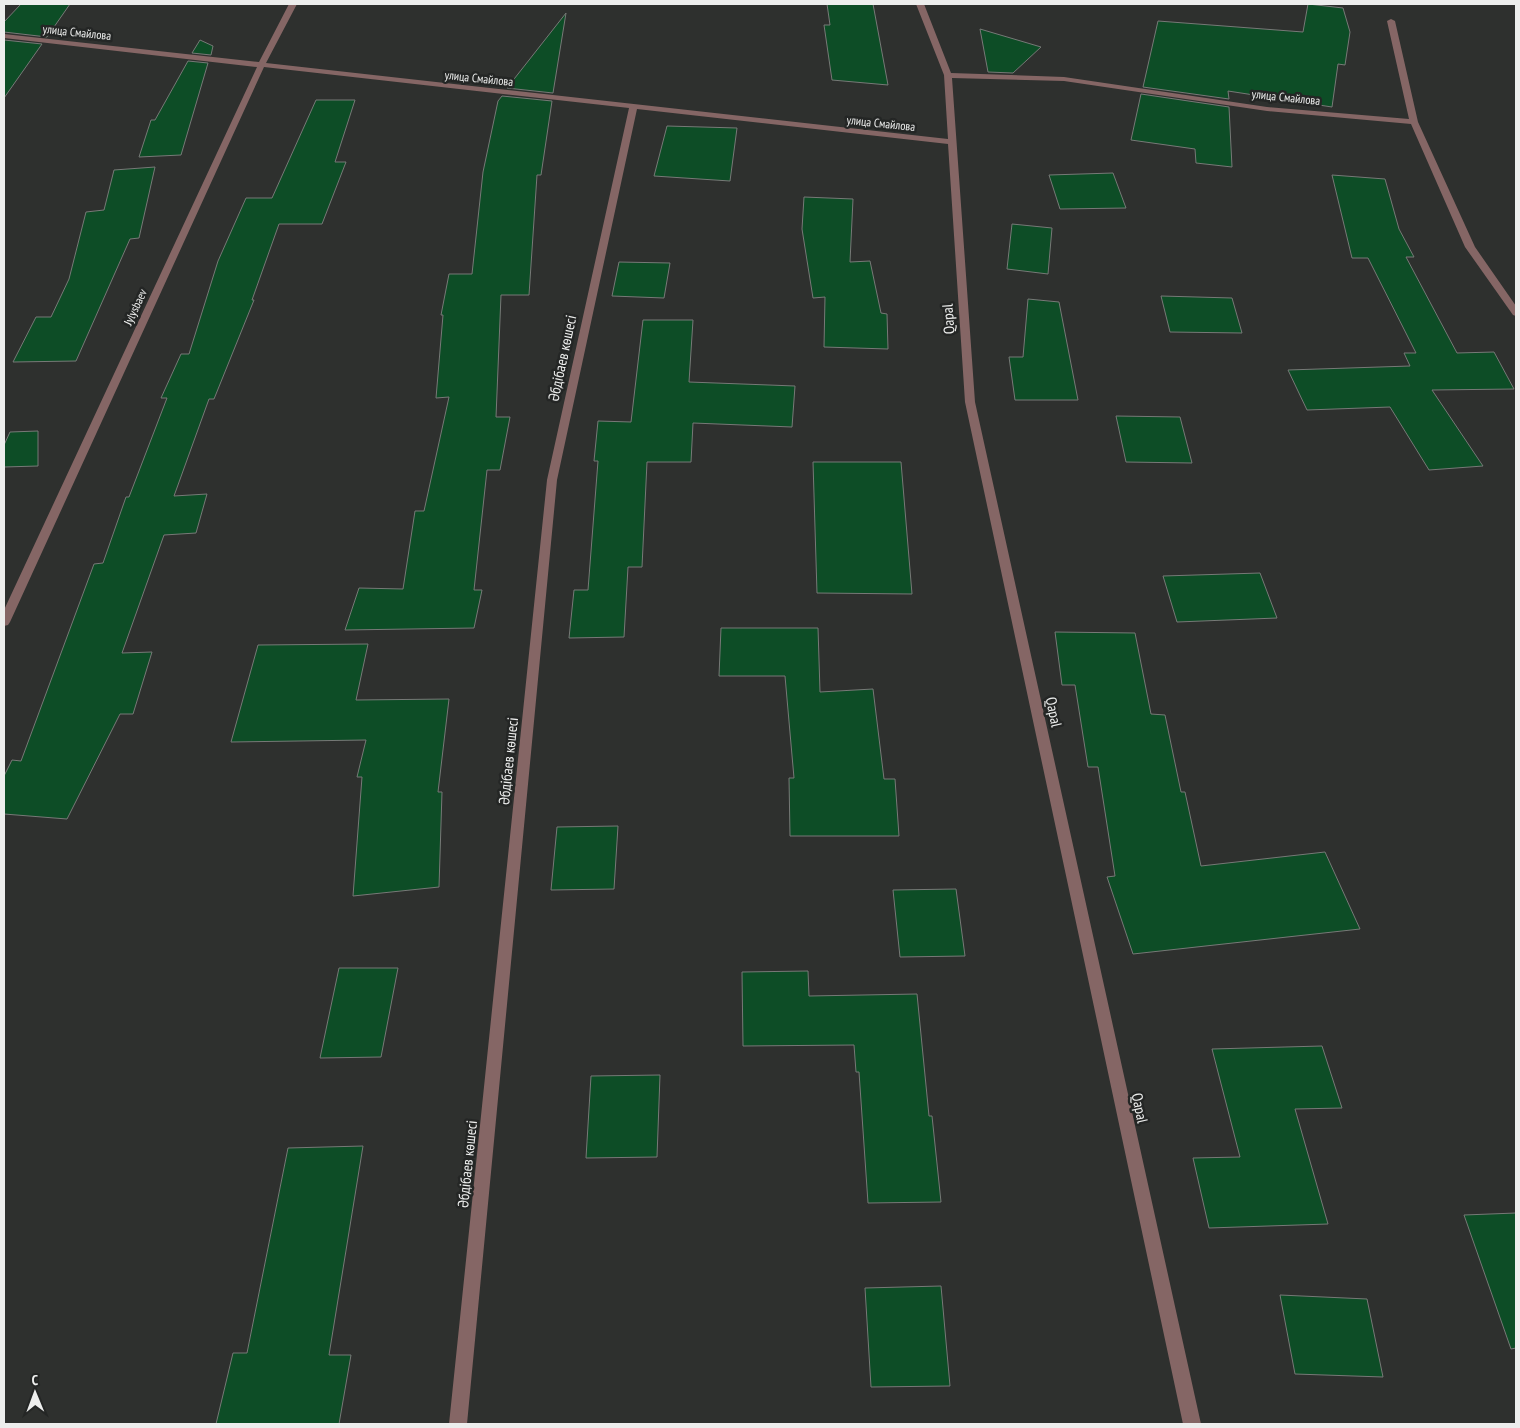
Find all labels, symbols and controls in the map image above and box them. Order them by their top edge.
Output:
street label: улица Смайлова [42,21,112,43]
street label: улица Смайлова [444,67,514,89]
street label: улица Смайлова [1251,86,1321,108]
street label: улица Смайлова [846,112,916,134]
street label: Jylysbaev [120,286,150,328]
street label: Qapal [937,303,959,335]
street label: Әбдібаев көшесі [544,313,580,403]
street label: Qapal [1042,695,1067,729]
street label: Әбдібаев көшесі [494,716,522,806]
street label: Qapal [1128,1091,1153,1125]
street label: Әбдібаев көшесі [453,1119,481,1209]
north arrow [10,1368,60,1418]
text: С [31,1371,39,1389]

